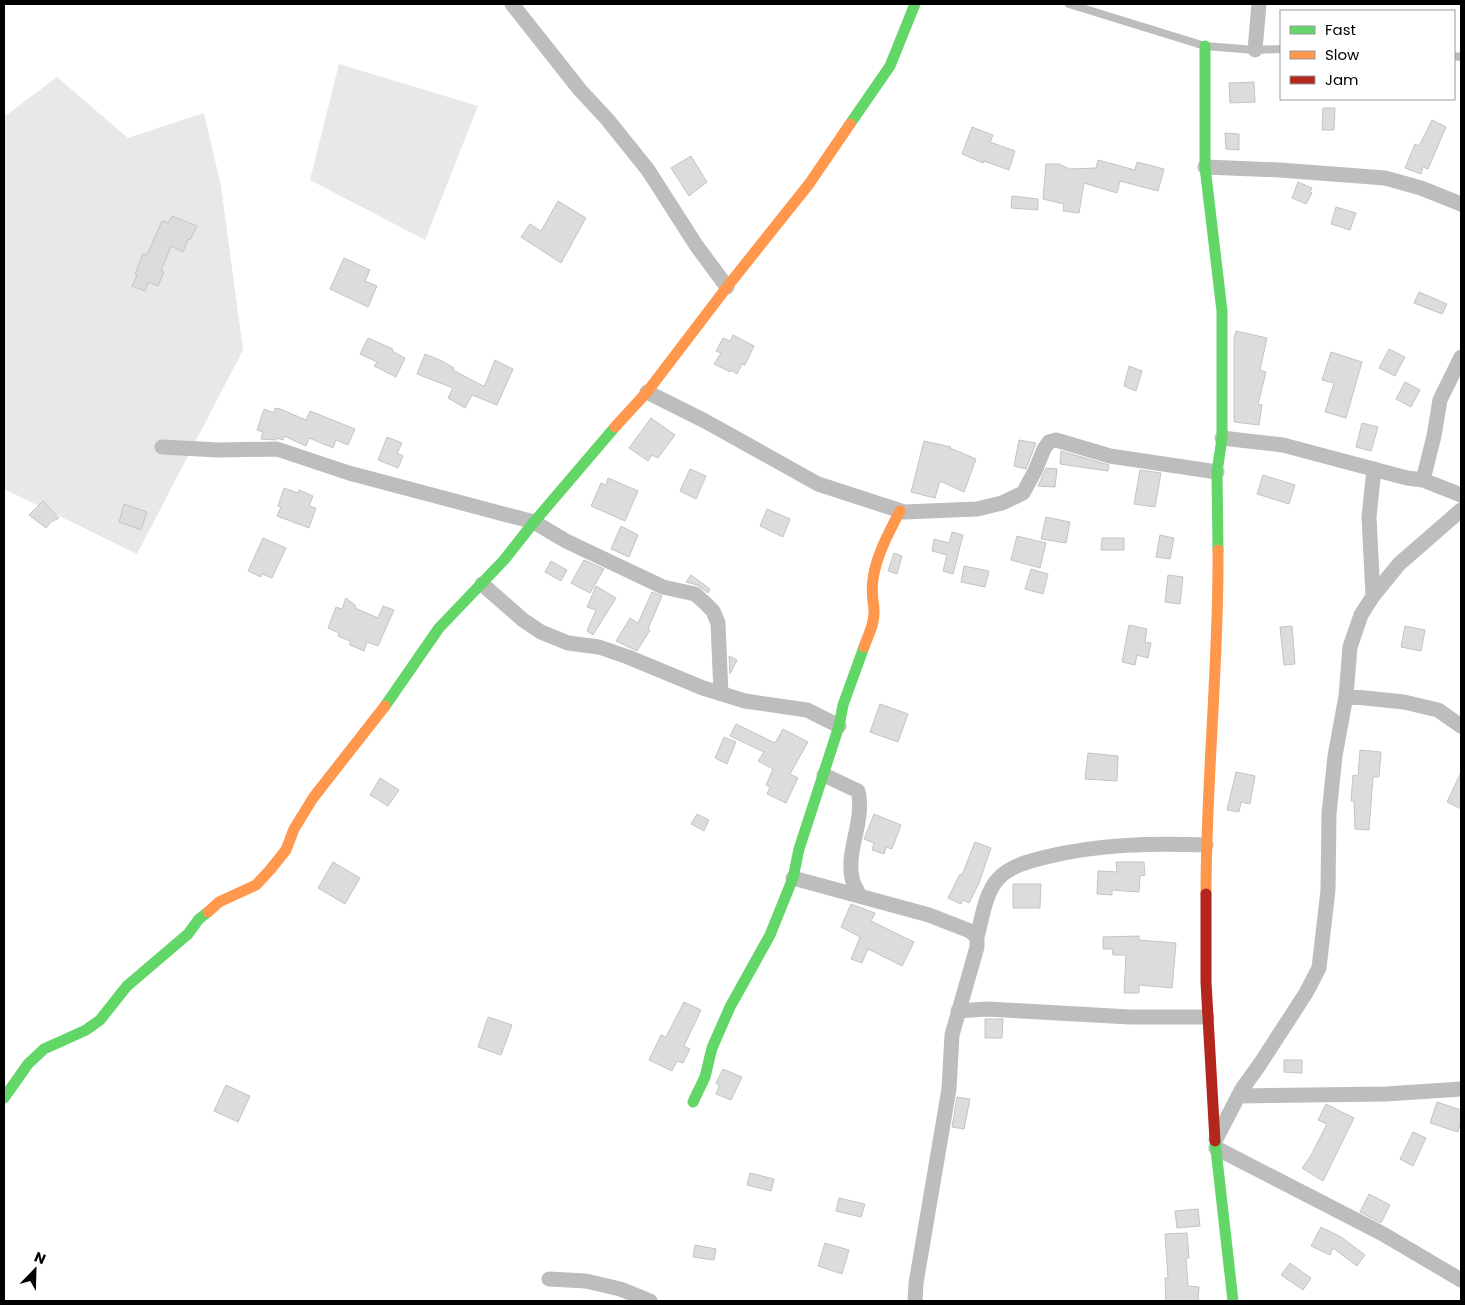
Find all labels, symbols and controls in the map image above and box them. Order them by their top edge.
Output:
legend [1280,10,1455,100]
text: Fast [1325,19,1356,40]
text: Slow [1325,44,1360,65]
text: Jam [1325,69,1359,90]
north arrow [10,1245,60,1295]
text: N [31,1247,49,1269]

